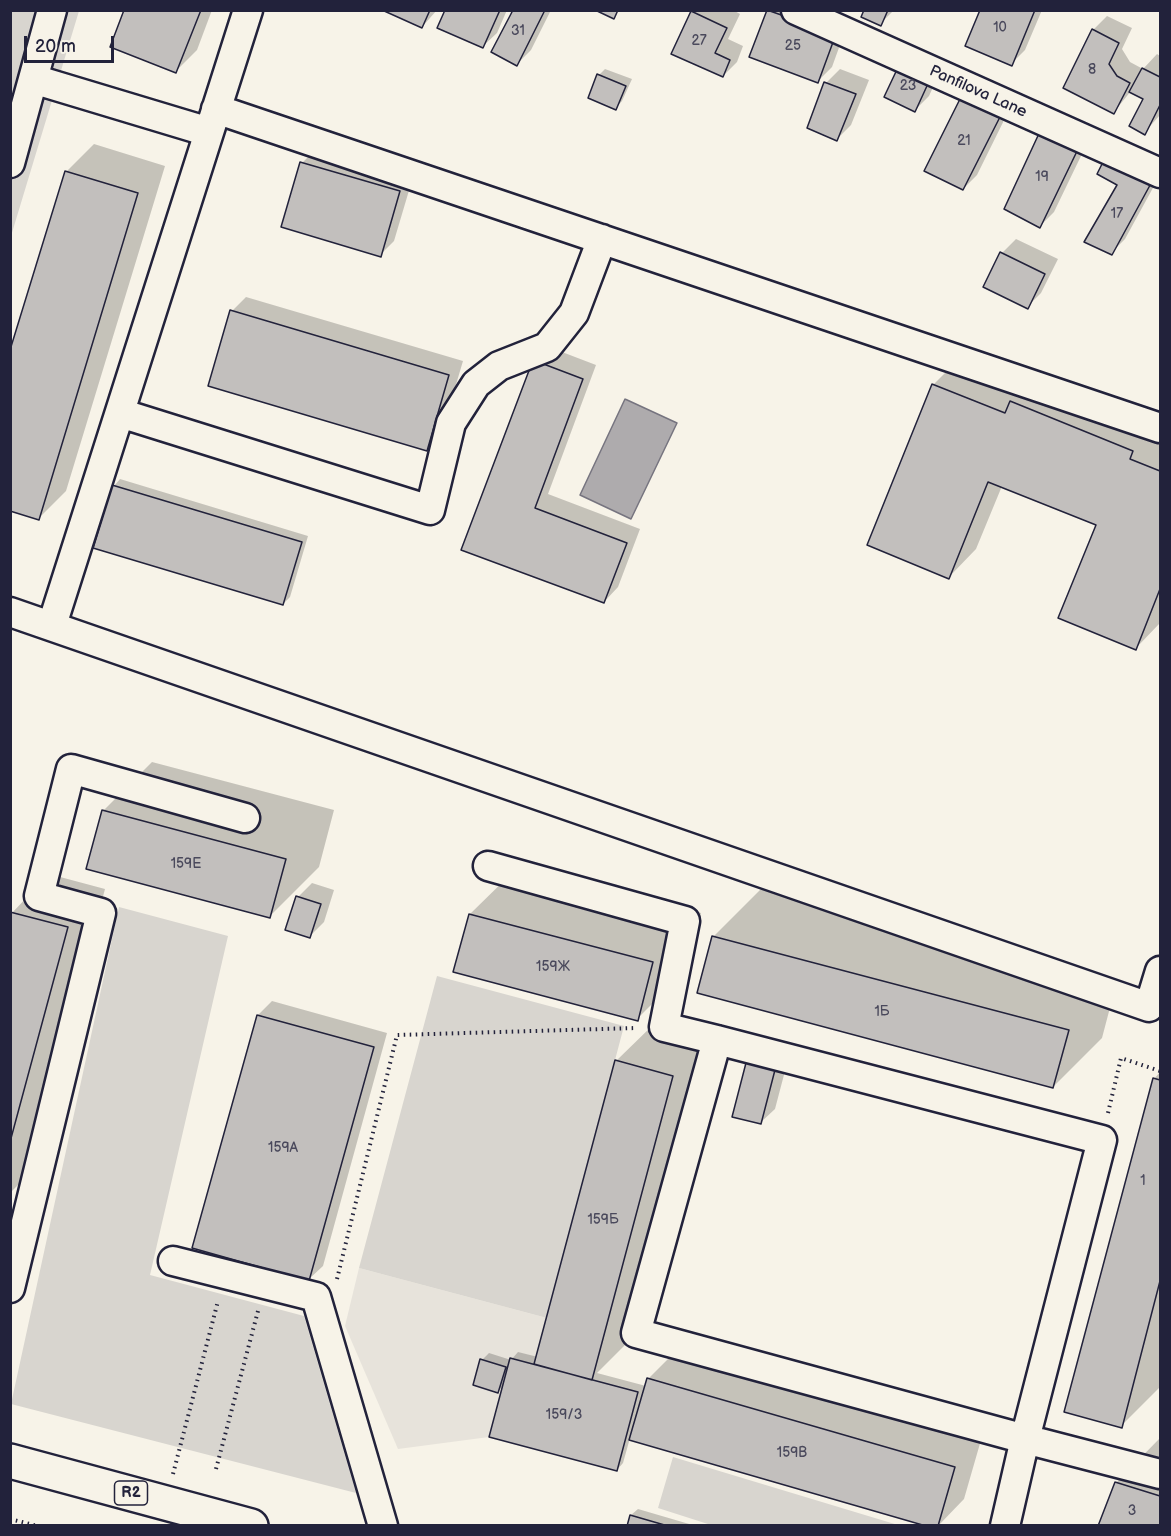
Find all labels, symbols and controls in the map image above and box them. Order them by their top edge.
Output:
house number: 10 [993,20,1007,36]
house number: 31 [511,23,525,39]
scale bar [27,24,117,62]
house number: 27 [691,33,707,49]
text: 20 m [35,36,76,57]
house number: 25 [785,38,801,54]
street label: Panfilova Lane [926,62,1030,122]
house number: 8 [1088,62,1096,78]
house number: 23 [900,78,916,94]
house number: 21 [957,133,971,149]
house number: 19 [1035,169,1049,185]
house number: 17 [1111,206,1123,222]
house number: 159Е [171,856,201,872]
house number: 159Ж [536,959,570,975]
house number: 1Б [874,1004,890,1020]
house number: 159А [268,1140,298,1156]
house number: 1 [1140,1173,1146,1189]
house number: 159Б [587,1212,619,1228]
house number: 159/3 [546,1407,582,1423]
house number: 159В [777,1445,807,1461]
road number: R2 [114,1481,148,1505]
house number: 3 [1128,1503,1136,1519]

